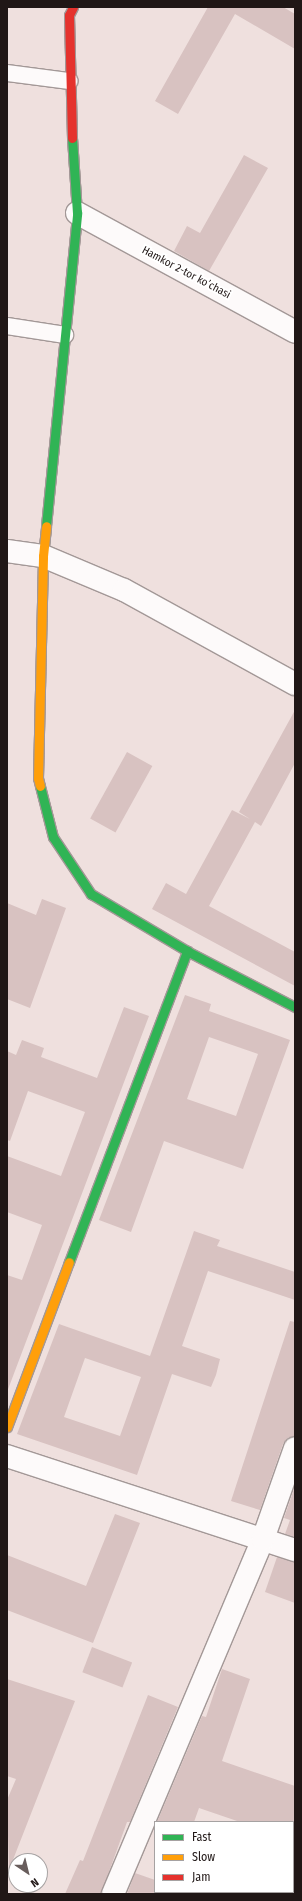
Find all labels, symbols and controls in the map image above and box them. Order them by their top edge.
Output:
street label: Hamkor 2-tor koʼchasi [139,244,233,302]
legend [154,1821,294,1893]
text: Fast [192,1830,211,1844]
text: Slow [192,1850,215,1864]
north arrow [8,1853,48,1893]
text: Jam [192,1870,210,1884]
text: N [28,1875,41,1890]

